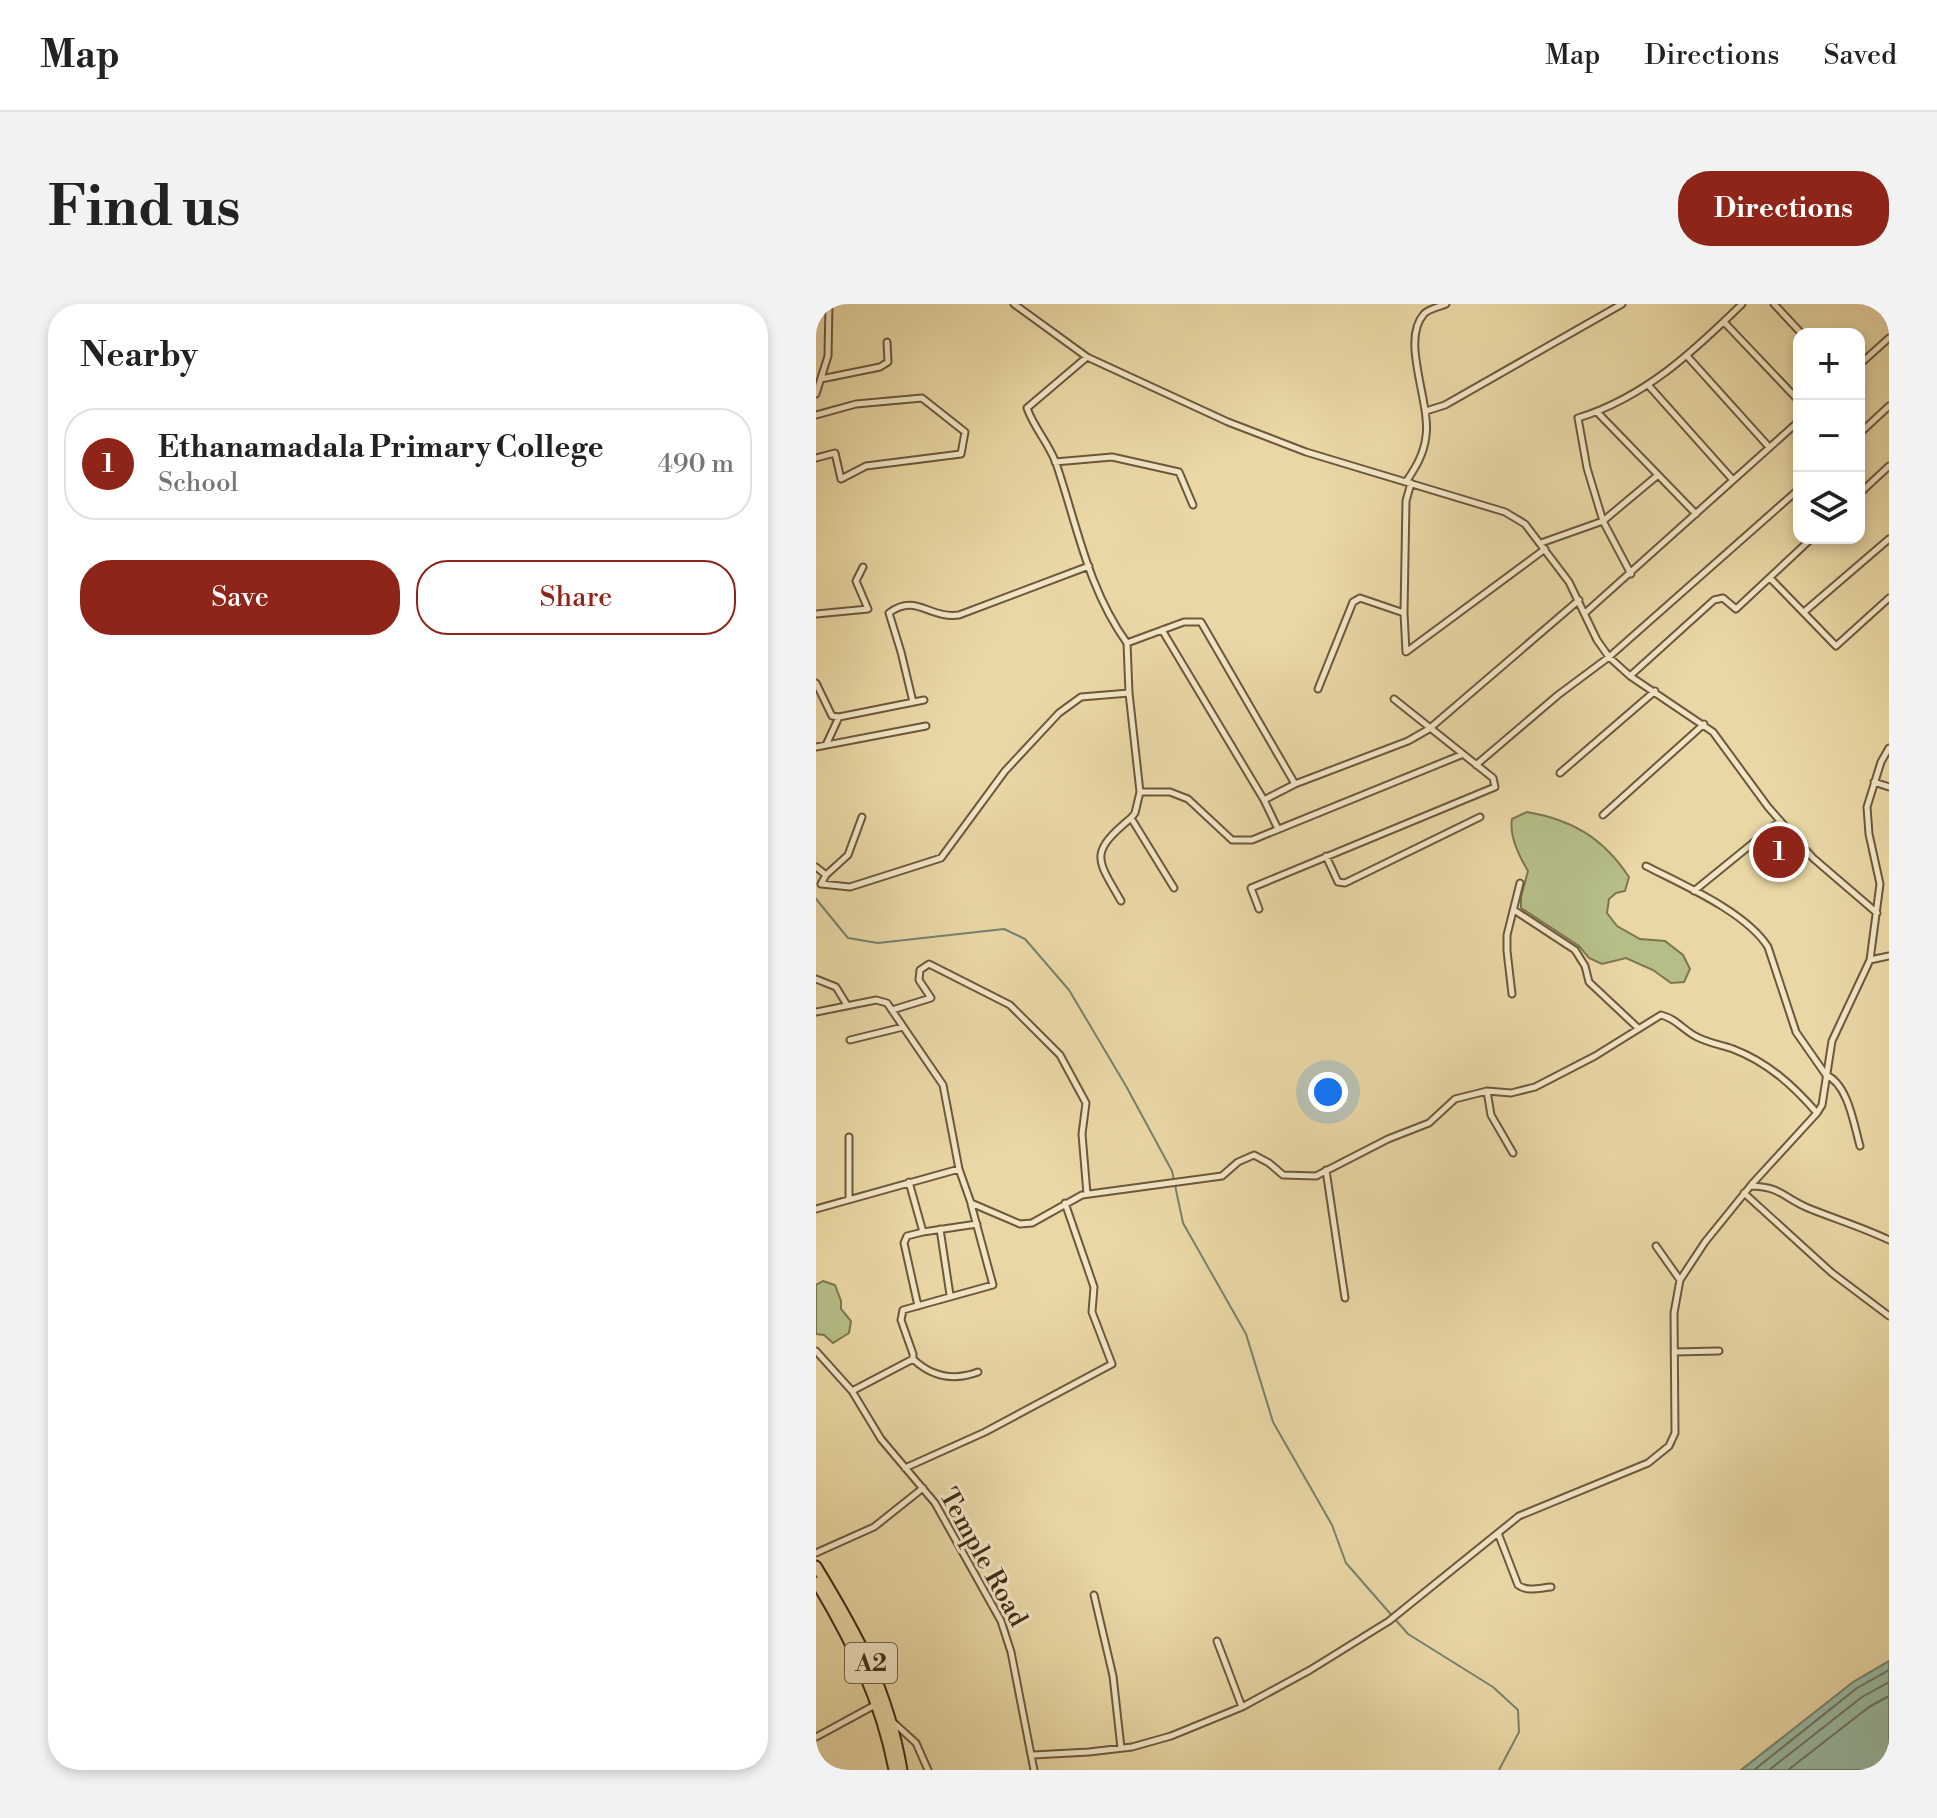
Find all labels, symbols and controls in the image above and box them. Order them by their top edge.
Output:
text: Map [40,32,120,79]
text: Map [1545,38,1600,73]
text: Directions [1644,38,1779,73]
text: Saved [1823,38,1897,73]
button: Directions [1678,171,1889,246]
text: Find us [48,173,241,243]
map controls [1793,328,1865,544]
button: + [1793,328,1865,400]
text: Nearby [80,335,198,377]
button: − [1793,400,1865,472]
text: Ethanamadala Primary College [158,429,604,467]
text: 1 [102,448,114,480]
text: 490 m [657,448,734,480]
text: School [158,467,238,499]
button: layers [1793,472,1865,544]
button: Save [80,560,400,635]
button: Share [416,560,736,635]
pin: 1 [1753,822,1805,882]
your location [1308,1072,1348,1112]
street label: Temple Road [932,1483,1034,1632]
road number: A2 [845,1643,897,1683]

